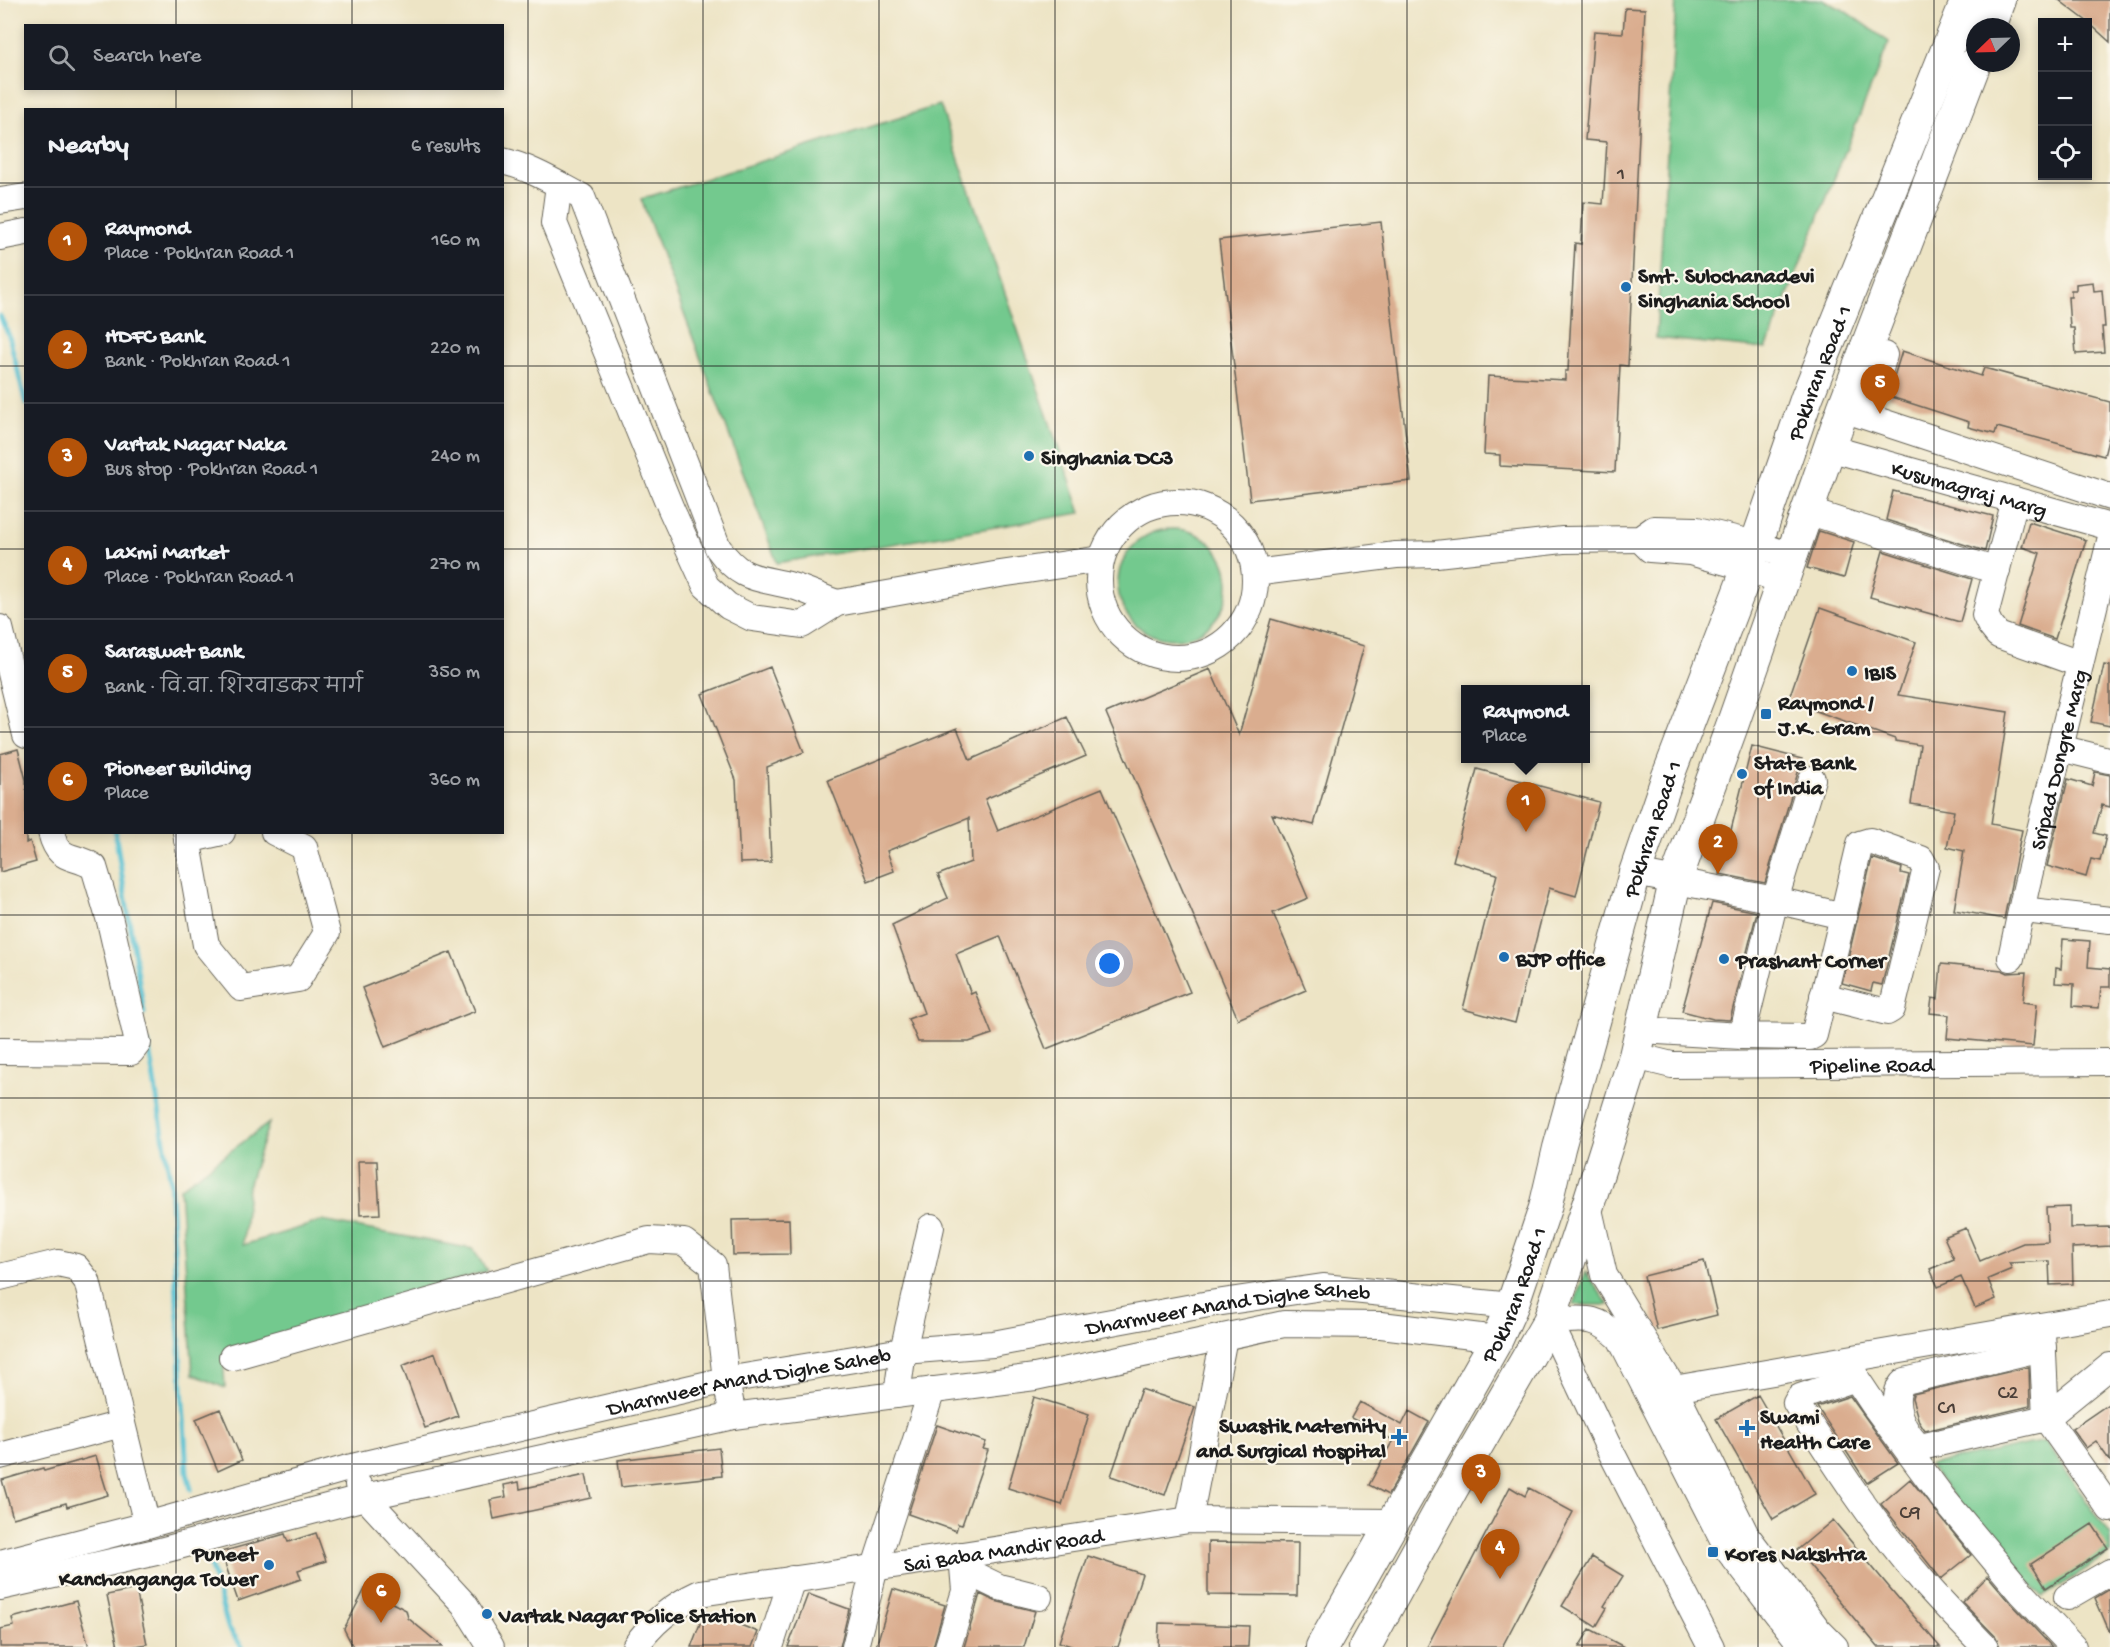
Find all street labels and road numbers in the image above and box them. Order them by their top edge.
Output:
street label: Pokhran Road 1 [1784,302,1860,446]
street label: Kusumagraj Marg [1888,457,2049,526]
street label: Sripad Dongre Marg [2027,667,2095,853]
street label: Pokhran Road 1 [1620,758,1690,902]
street label: Pipeline Road [1809,1054,1936,1081]
street label: Pokhran Road 1 [1477,1224,1555,1369]
street label: Dharmveer Anand Dighe Saheb [1082,1278,1372,1344]
street label: Dharmveer Anand Dighe Saheb [603,1344,893,1425]
street label: Sai Baba Mandir Road [902,1524,1108,1580]

